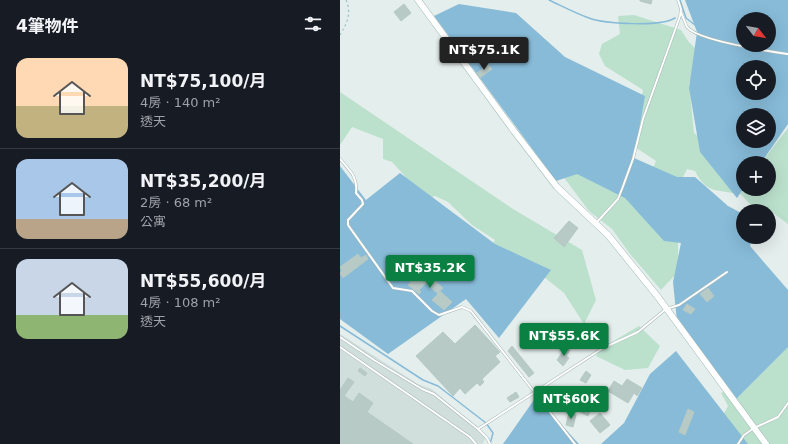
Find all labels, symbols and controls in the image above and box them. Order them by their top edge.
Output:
north arrow [736,12,776,52]
map controls [736,12,776,244]
icon: filters [302,13,324,35]
text: 4筆物件 [16,16,79,36]
pin: NT$75.1K [443,37,525,71]
text: NT$75.1K [449,42,519,57]
button: locate [736,60,776,100]
text: NT$75,100/月 [140,71,266,91]
icon: home [48,74,96,122]
text: 4房 · 140 m² [140,95,221,110]
button: layers [736,108,776,148]
text: 透天 [140,114,166,129]
button: + [736,156,776,196]
text: NT$35,200/月 [140,171,266,191]
icon: home [48,175,96,223]
text: 2房 · 68 m² [140,195,212,210]
button: − [736,204,776,244]
text: 公寓 [140,214,166,229]
pin: NT$35.2K [389,255,471,289]
text: NT$35.2K [395,260,465,275]
text: NT$55,600/月 [140,271,266,291]
icon: home [48,275,96,323]
text: 4房 · 108 m² [140,295,221,310]
text: 透天 [140,314,166,329]
pin: NT$55.6K [523,323,605,357]
text: NT$55.6K [529,328,599,343]
pin: NT$60K [538,386,604,420]
text: NT$60K [543,391,599,406]

